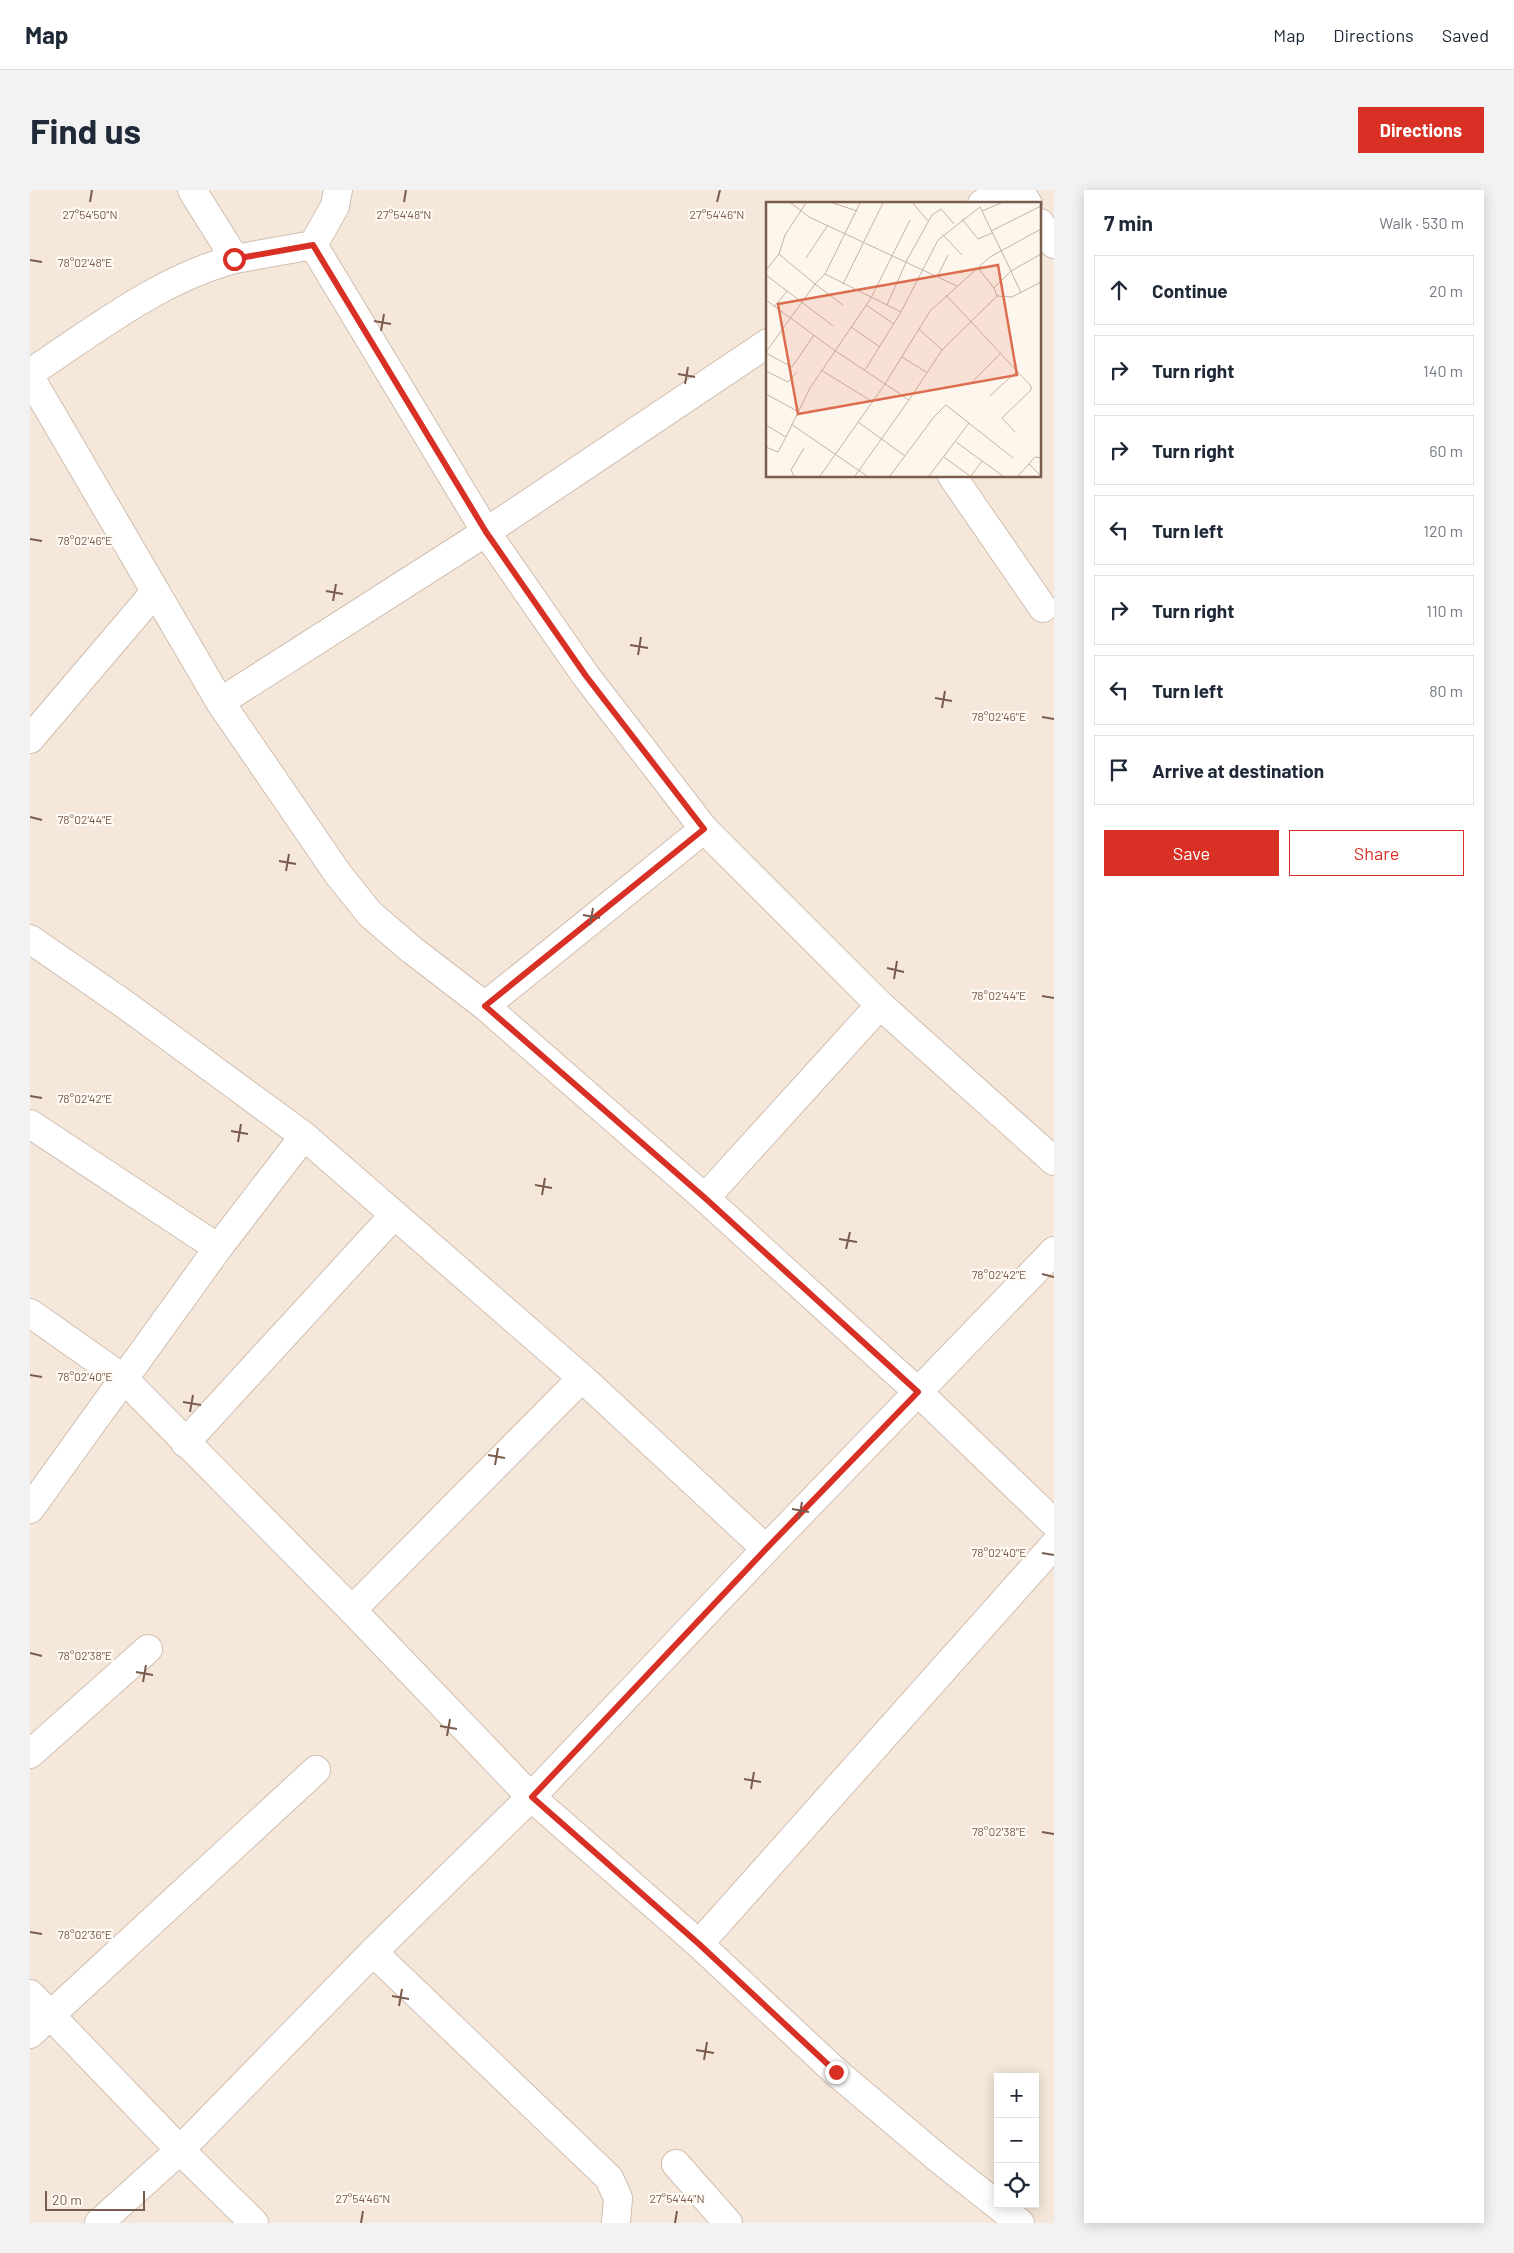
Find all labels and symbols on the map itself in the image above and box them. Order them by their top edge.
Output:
inset map [766,202,1042,478]
text: 27°54'50"N [62,207,118,221]
text: 27°54'48"N [377,207,431,221]
text: 27°54'46"N [690,207,744,221]
route start [223,248,246,271]
text: 78°02'48"E [58,255,112,269]
text: 78°02'46"E [58,533,112,547]
text: 78°02'46"E [972,709,1026,723]
text: 78°02'44"E [58,812,112,826]
text: 78°02'44"E [972,988,1026,1002]
text: 78°02'42"E [58,1091,112,1105]
text: 78°02'42"E [972,1267,1026,1281]
text: 78°02'40"E [58,1369,113,1383]
text: 78°02'40"E [972,1545,1027,1559]
text: 78°02'38"E [58,1648,112,1662]
text: 78°02'38"E [972,1824,1026,1838]
text: 78°02'36"E [58,1927,112,1941]
route end [825,2061,848,2084]
scale bar [45,2188,145,2211]
text: 27°54'46"N [336,2191,390,2205]
text: 27°54'44"N [649,2191,705,2205]

